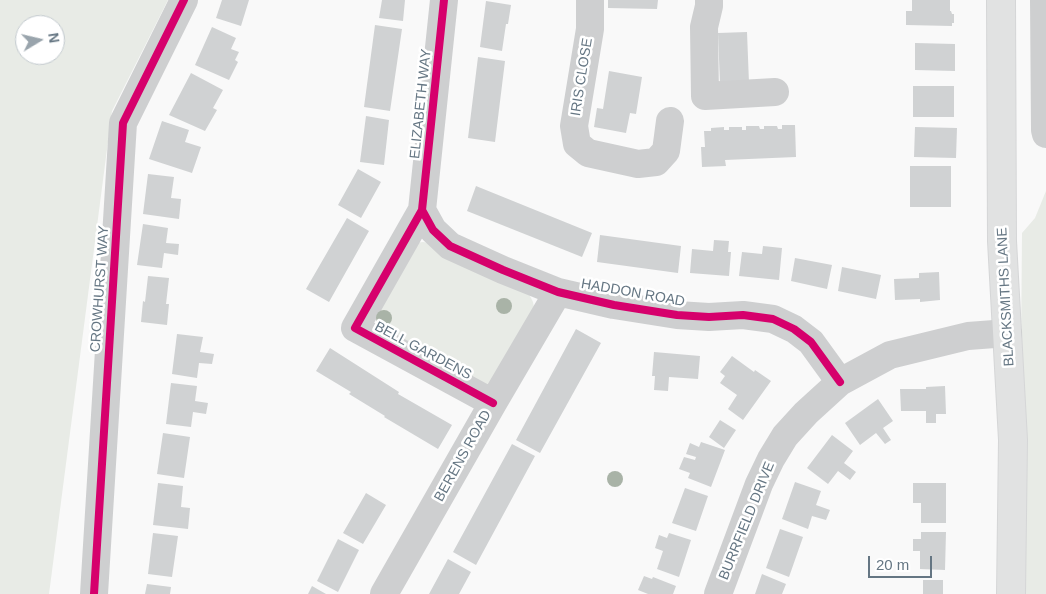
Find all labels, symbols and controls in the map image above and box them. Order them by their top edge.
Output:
north arrow [15,15,65,65]
text: N [45,32,63,44]
street label: IRIS CLOSE [568,37,596,117]
street label: ELIZABETH WAY [407,48,435,160]
street label: CROWHURST WAY [87,225,113,353]
street label: BLACKSMITHS LANE [994,227,1018,367]
street label: HADDON ROAD [580,276,686,310]
street label: BELL GARDENS [372,318,474,384]
street label: BERENS ROAD [431,407,495,505]
street label: BURRFIELD DRIVE [716,459,778,583]
scale bar [871,546,935,578]
text: 20 m [876,556,909,573]

